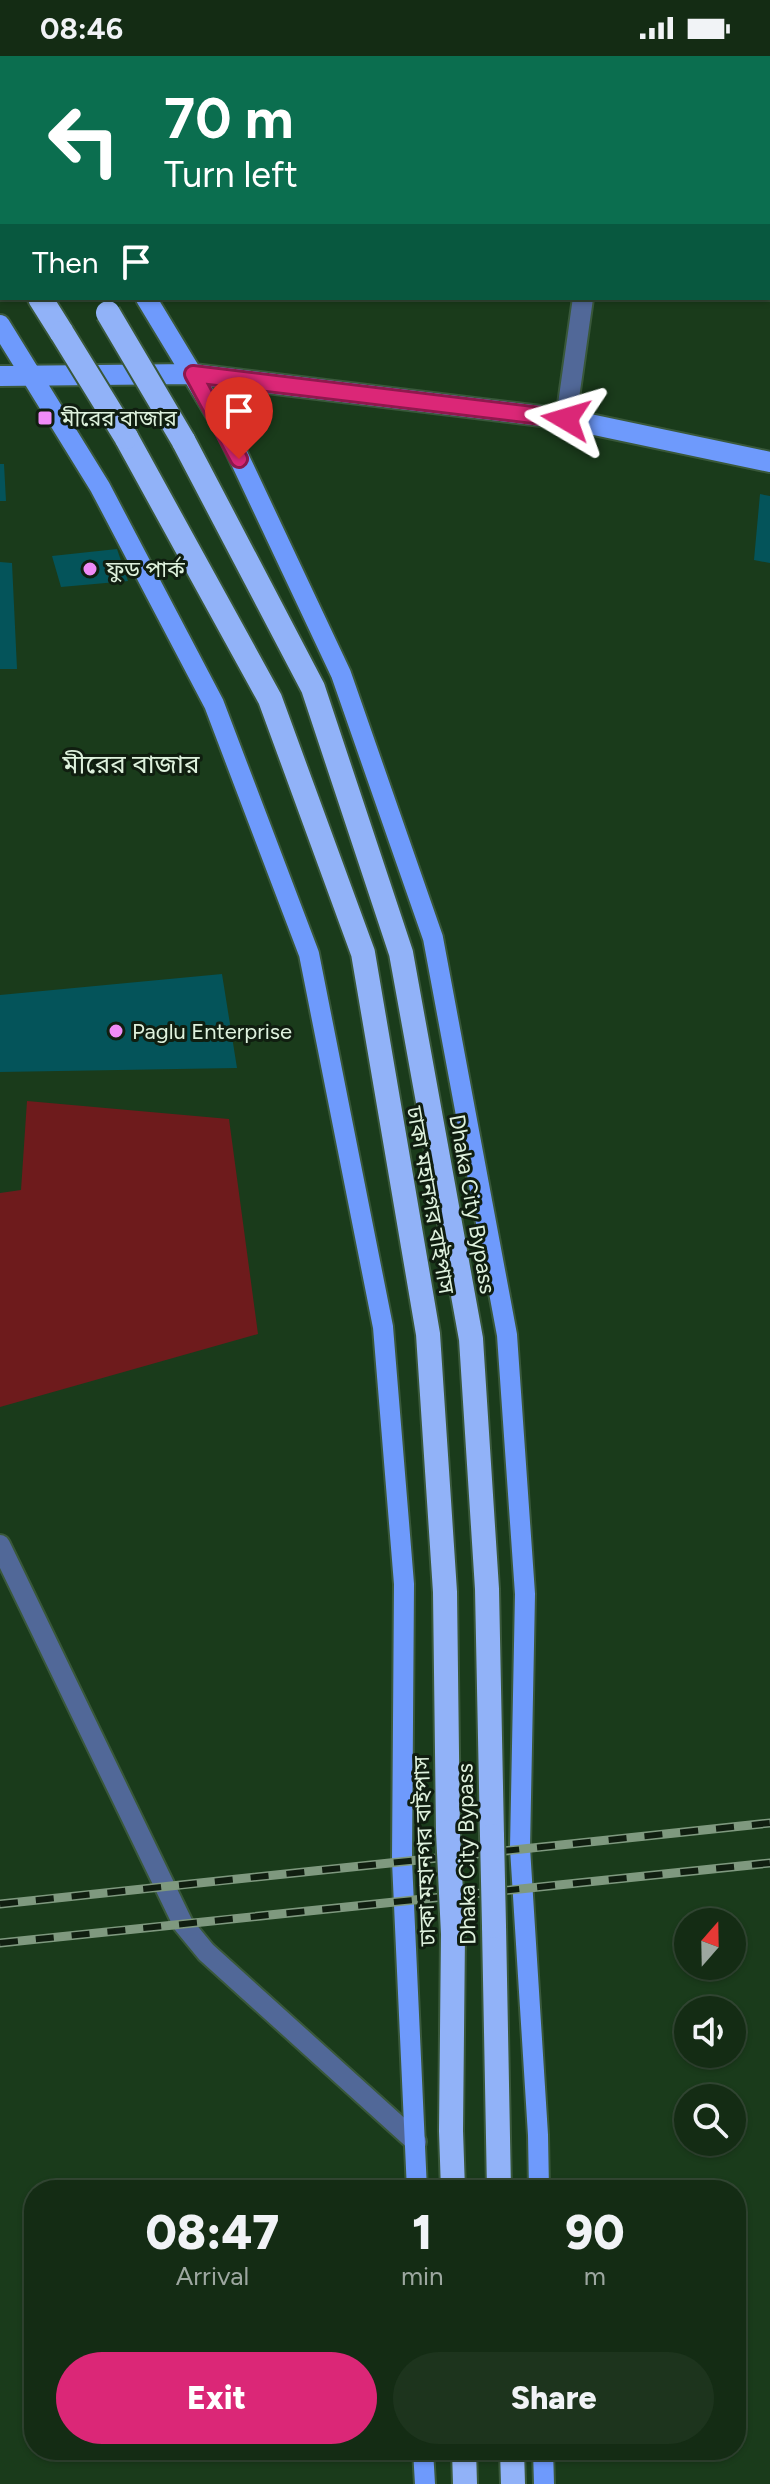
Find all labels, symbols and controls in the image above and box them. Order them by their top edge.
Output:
text: 08:46 [40,10,123,47]
text: 70 m [164,85,294,152]
icon: left [32,88,136,192]
text: Turn left [164,153,298,196]
icon: arrive [114,240,158,284]
text: Then [32,244,98,281]
pin [205,377,273,459]
position arrow [524,377,608,461]
icon: arrive [217,389,261,433]
place label: মীরের বাজার [60,405,178,432]
marker: মীরের বাজার [36,409,54,427]
place label: ফুড পার্ক [105,556,185,583]
marker: ফুড পার্ক [81,560,99,578]
district label: মীরের বাজার [62,748,200,780]
place label: Paglu Enterprise [132,1018,292,1045]
marker: Paglu Enterprise [107,1022,125,1040]
street label: ঢাকা মহানগর বাইপাস [401,1103,460,1296]
street label: Dhaka City Bypass [443,1112,502,1296]
street label: ঢাকা মহানগর বাইপাস [408,1755,441,1947]
street label: Dhaka City Bypass [451,1763,482,1945]
north arrow [674,1908,746,1980]
map controls [674,1908,746,2156]
button: sound [674,1996,746,2068]
button: search [674,2084,746,2156]
text: 08:47 [145,2203,279,2261]
text: 1 [412,2203,432,2261]
text: 90 [565,2203,624,2261]
text: Arrival [176,2260,249,2292]
text: min [401,2260,444,2292]
text: m [584,2260,606,2292]
button: Exit [56,2352,377,2444]
button: Share [393,2352,714,2444]

